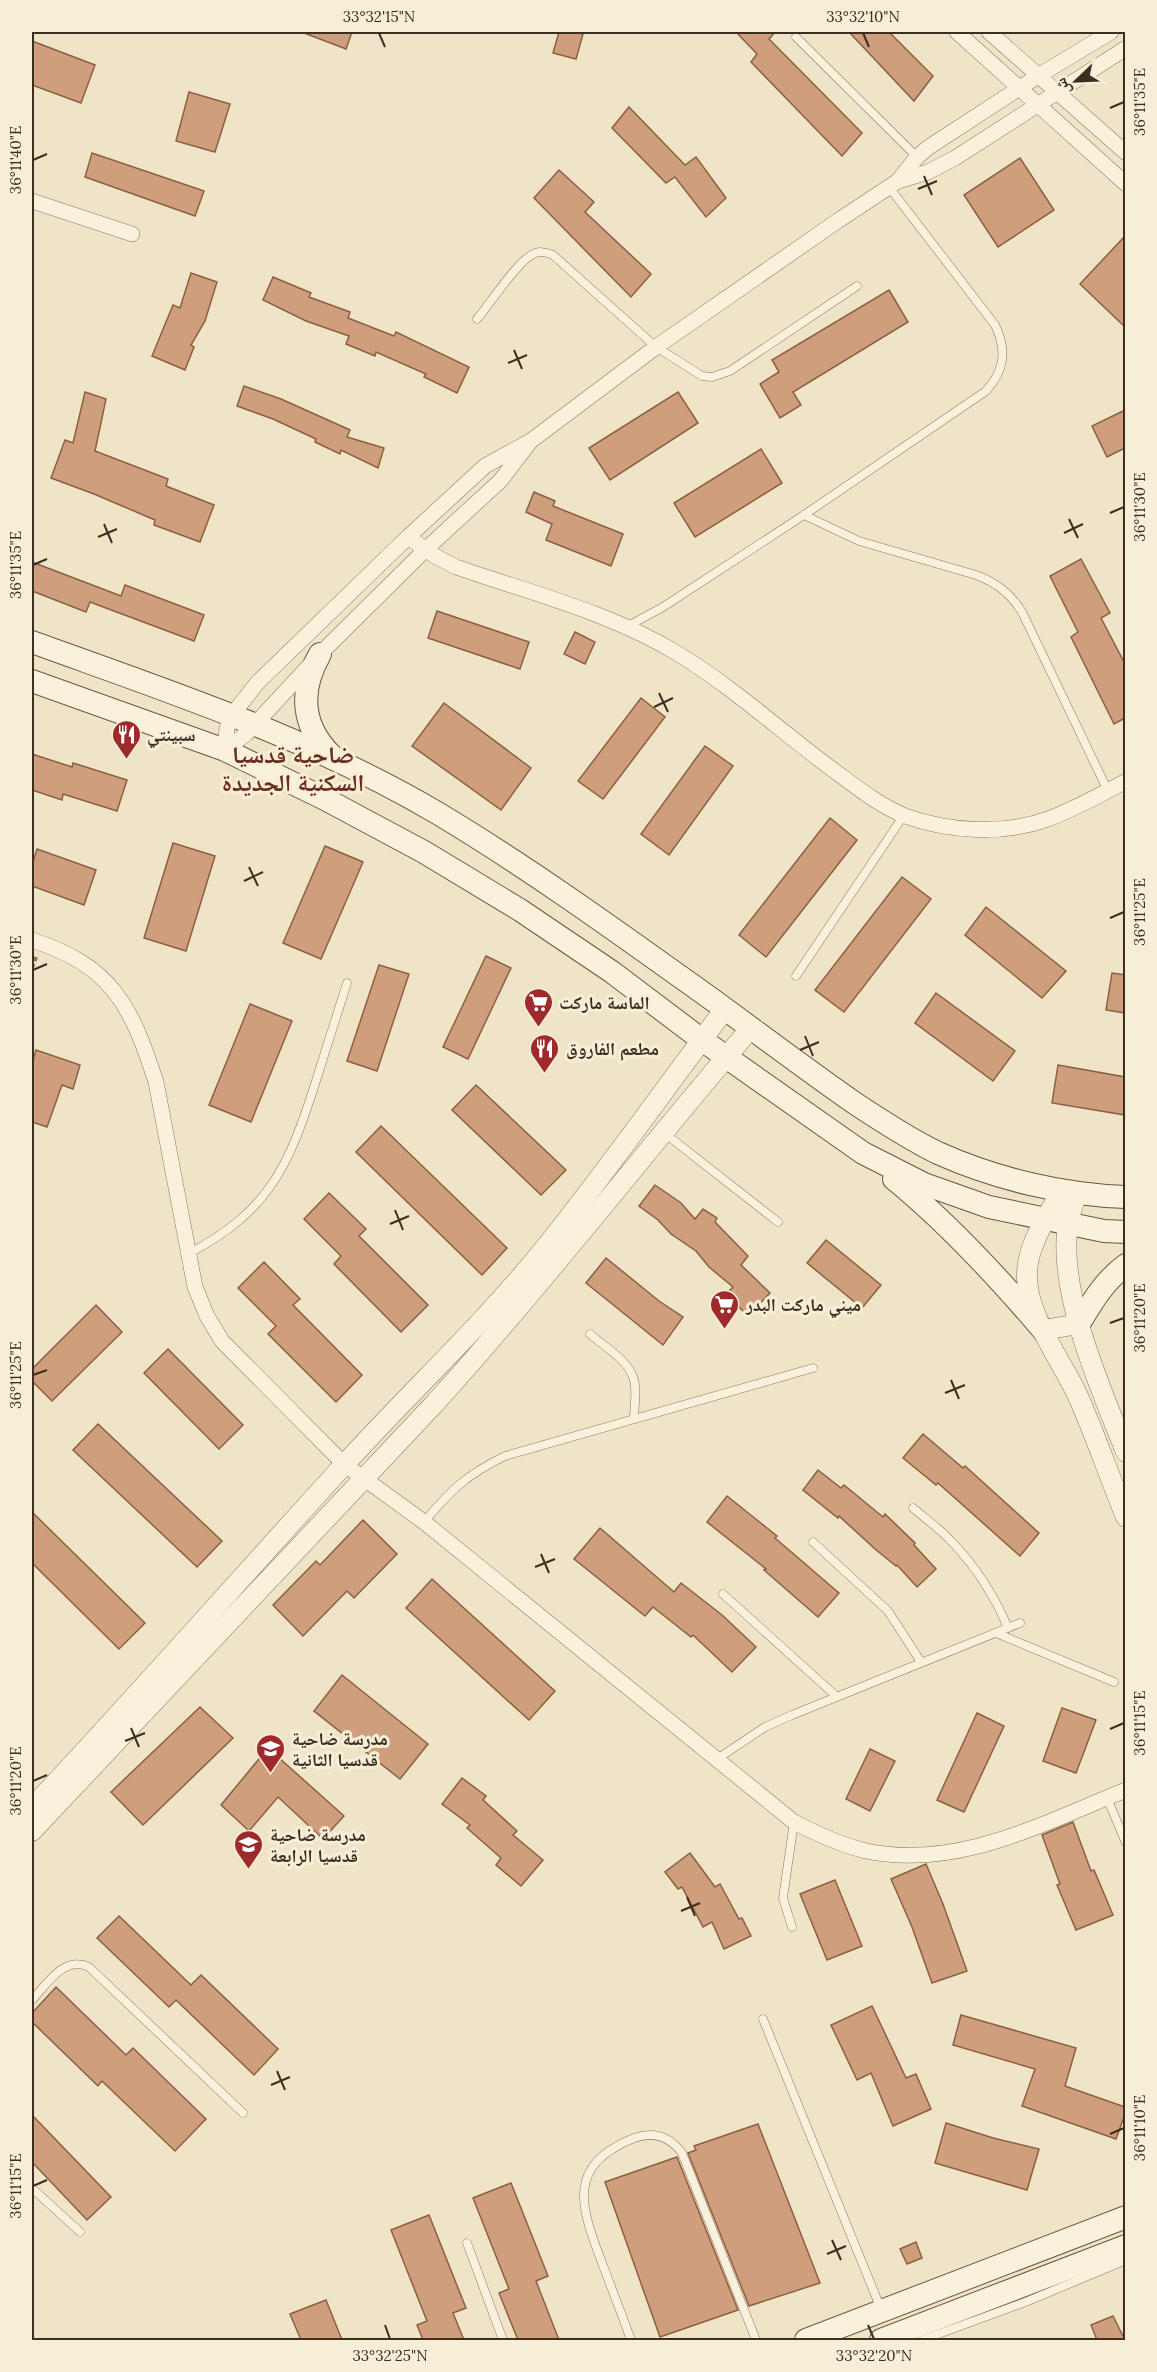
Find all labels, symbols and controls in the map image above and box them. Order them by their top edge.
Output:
text: 33°32'15"N [343,7,415,26]
text: 33°32'10"N [826,7,900,26]
north arrow [1046,51,1106,111]
text: 36°11'35"E [1130,68,1149,136]
text: ش [1050,75,1075,99]
text: 36°11'40"E [6,126,25,194]
text: 36°11'30"E [1130,472,1149,542]
text: 36°11'35"E [6,531,25,599]
restaurant icon: سبينتي [110,718,142,760]
place label: سبينتي [147,723,196,749]
district label: ضاحية قدسيا السكنية الجديدة [222,739,364,798]
text: 36°11'25"E [1130,878,1149,946]
text: 36°11'30"E [6,935,25,1005]
supermarket icon: الماسة ماركت [522,986,554,1028]
place label: الماسة ماركت [559,991,650,1014]
restaurant icon: مطعم الفاروق [529,1032,561,1074]
place label: مطعم الفاروق [566,1037,659,1061]
text: 36°11'20"E [1130,1283,1149,1353]
supermarket icon: ميني ماركت البدر [709,1288,741,1330]
place label: ميني ماركت البدر [745,1293,861,1319]
text: 36°11'25"E [6,1341,25,1409]
text: 36°11'15"E [1130,1690,1149,1756]
place label: مدرسة ضاحية قدسيا الثانية [292,1727,388,1771]
school or university icon: مدرسة ضاحية قدسيا الثانية [255,1732,287,1774]
text: 36°11'20"E [6,1746,25,1816]
place label: مدرسة ضاحية قدسيا الرابعة [270,1823,366,1867]
school or university icon: مدرسة ضاحية قدسيا الرابعة [233,1828,265,1870]
text: 36°11'10"E [1130,2095,1149,2161]
text: 36°11'15"E [6,2153,25,2219]
text: 33°32'25"N [352,2346,428,2365]
text: 33°32'20"N [836,2346,912,2365]

